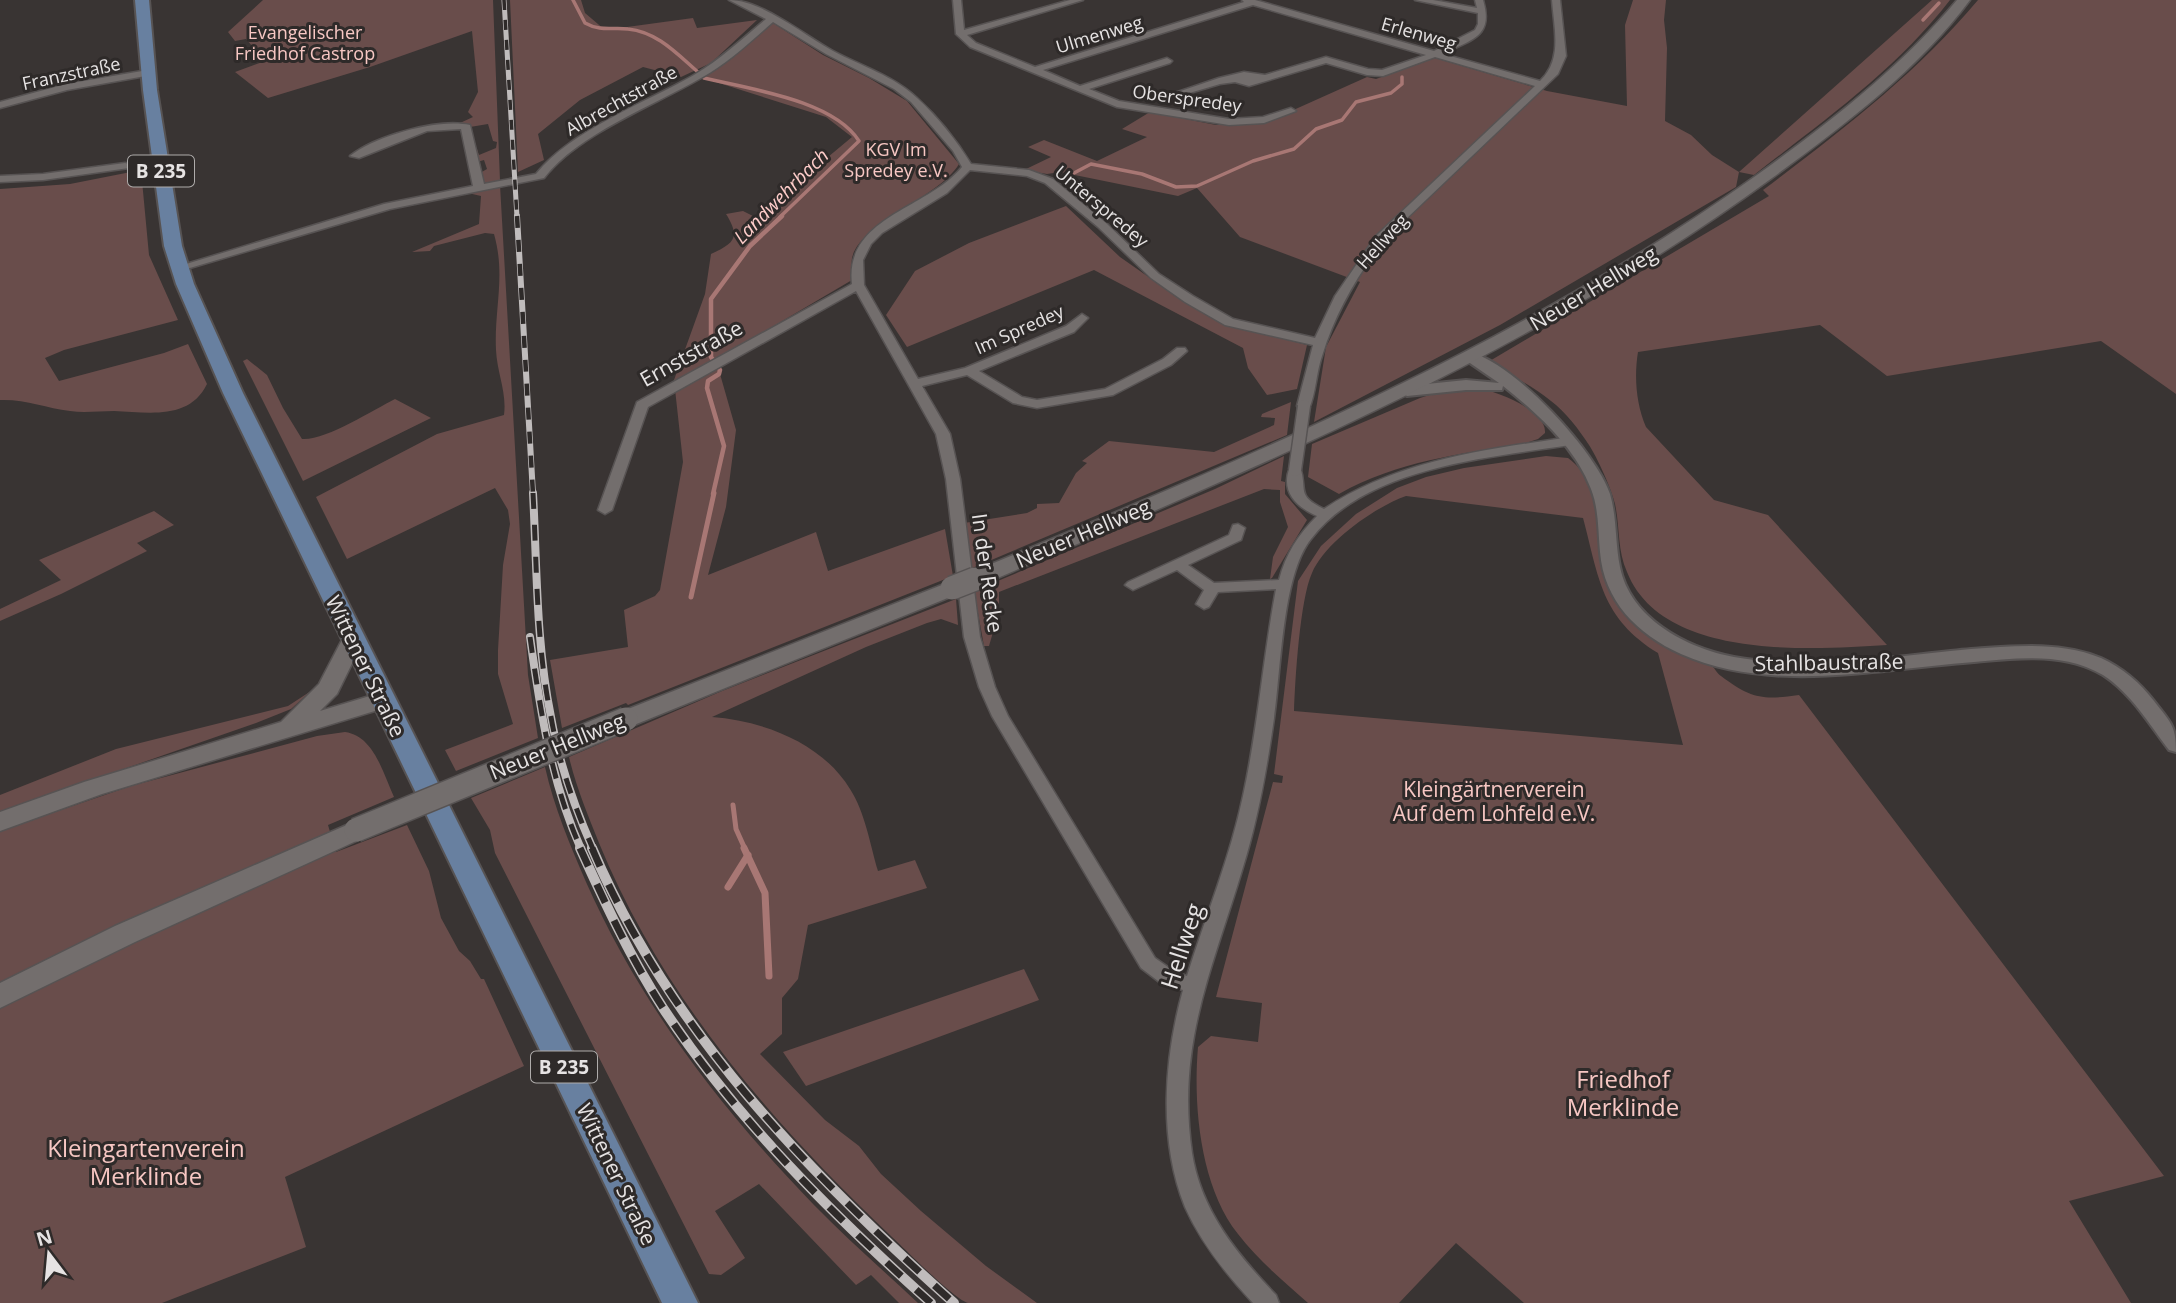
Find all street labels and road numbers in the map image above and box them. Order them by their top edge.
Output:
street label: Ulmenweg [1053,9,1145,59]
street label: Erlenweg [1379,11,1459,55]
street label: Franzstraße [20,51,122,95]
street label: Albrechtstraße [561,59,681,141]
street label: Oberspredey [1131,78,1244,118]
road number: B 235 [128,155,194,186]
street label: Unterspredey [1050,160,1155,253]
street label: Hellweg [1351,208,1413,274]
street label: Neuer Hellweg [1524,239,1662,337]
street label: Im Spredey [971,298,1068,359]
street label: Ernststraße [635,313,747,393]
street label: Neuer Hellweg [1011,492,1155,574]
street label: In der Recke [966,511,1010,635]
street label: Wittener Straße [320,591,412,741]
street label: Stahlbaustraße [1754,647,1904,677]
street label: Neuer Hellweg [485,706,629,786]
street label: Hellweg [1152,899,1210,993]
road number: B 235 [531,1051,597,1082]
street label: Wittener Straße [571,1099,663,1249]

